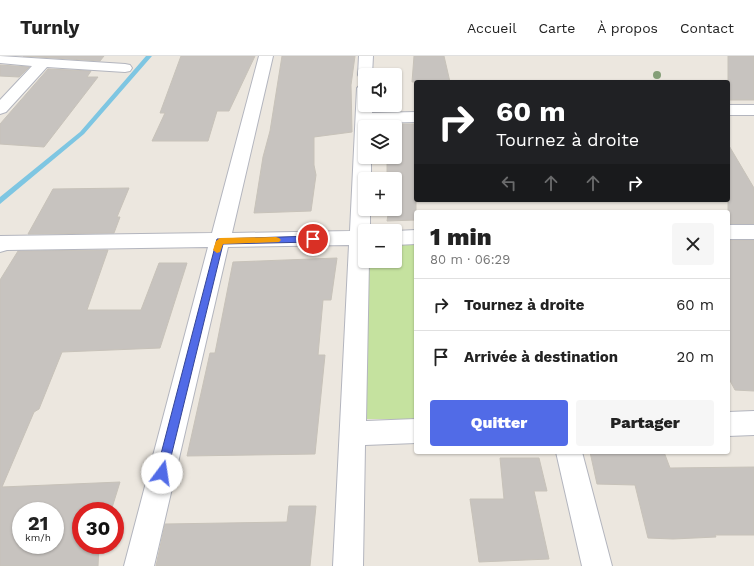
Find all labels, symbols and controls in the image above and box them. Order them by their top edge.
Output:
text: Turnly [20,16,80,39]
text: Accueil [467,20,516,36]
text: Carte [538,20,575,36]
text: À propos [597,20,658,36]
text: Contact [680,20,734,36]
map controls [358,68,402,268]
button: sound [358,68,402,112]
text: 60 m [496,95,566,128]
icon: right [430,96,482,148]
button: layers [358,120,402,164]
text: Tournez à droite [496,129,639,150]
button: + [358,172,402,216]
icon: left [498,172,520,194]
icon: ahead [540,172,562,194]
icon: ahead [582,172,604,194]
icon: right [624,172,646,194]
pin [296,222,330,256]
text: 1 min [430,223,492,251]
button: close [672,223,714,265]
button: − [358,224,402,268]
icon: arrive [302,228,324,250]
text: 80 m · 06:29 [430,252,510,267]
icon: right [430,294,452,316]
text: Tournez à droite [464,296,584,314]
text: 60 m [676,296,714,314]
icon: arrive [430,346,452,368]
text: Arrivée à destination [464,348,618,366]
text: 20 m [677,348,714,366]
button: Quitter [430,400,568,446]
button: Partager [576,400,714,446]
position arrow [141,452,183,494]
speed limit sign: 30 [72,502,124,554]
text: 21 [28,511,48,535]
text: km/h [25,532,51,543]

